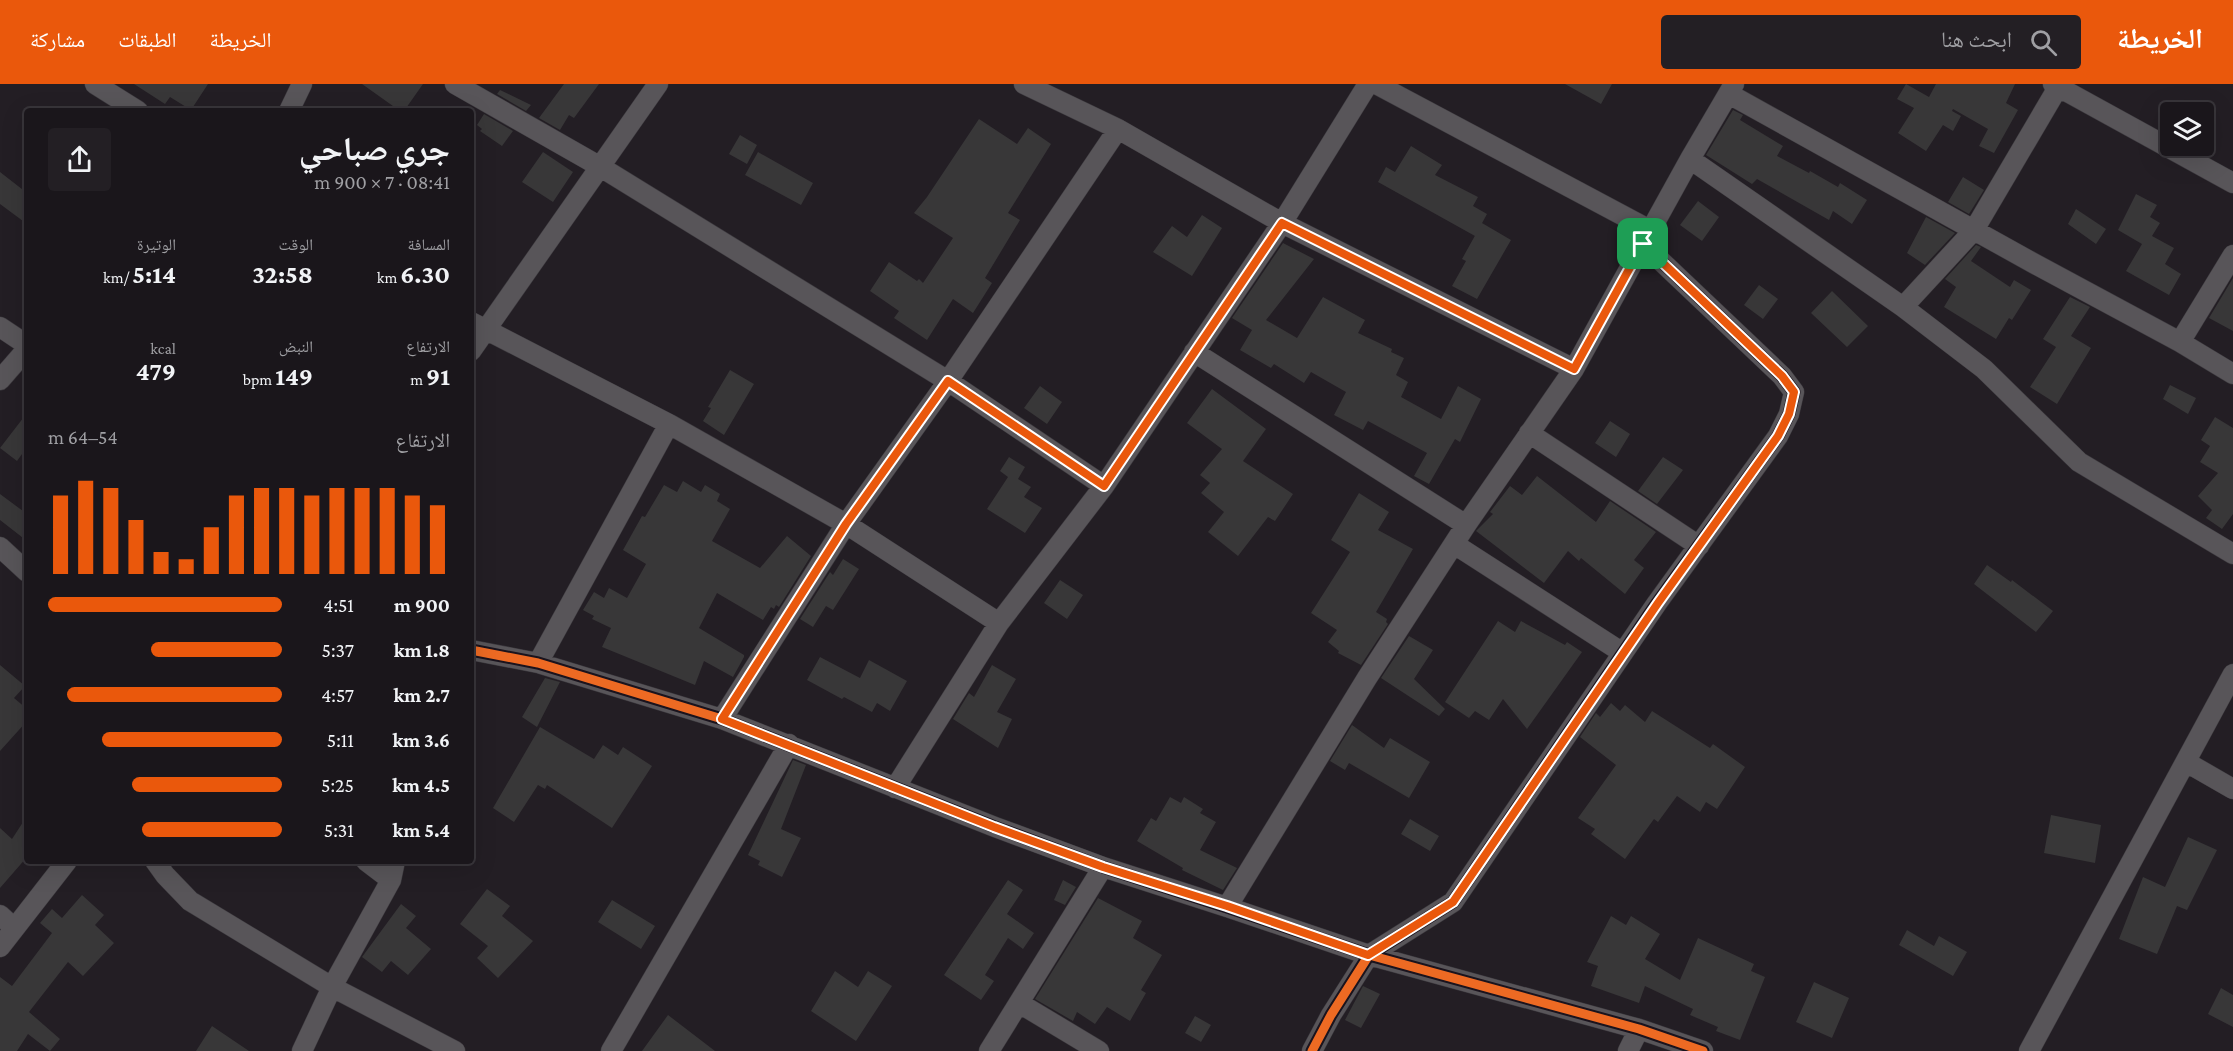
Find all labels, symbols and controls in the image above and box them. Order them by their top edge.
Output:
search box [1661,15,2081,69]
text: الخريطة [2117,23,2203,54]
icon: search [2027,26,2060,59]
text: ابحث هنا [1941,27,2012,52]
text: مشاركة [30,28,85,52]
text: الطبقات [118,28,177,52]
text: الخريطة [210,28,271,52]
map controls [2160,102,2214,156]
button: layers [2160,102,2214,156]
button: share [48,128,111,191]
text: جري صباحي [299,130,450,167]
text: 08:41 · 7 × 900 m [314,171,450,193]
pin [1617,218,1668,269]
icon: arrive [1626,227,1659,260]
text: الوتيرة [137,236,176,253]
text: الوقت [279,236,313,253]
text: المسافة [408,236,450,253]
text: 5:14 [132,260,176,289]
text: 32:58 [252,260,313,289]
text: 6.30 [400,260,450,289]
text: /km [103,269,132,286]
text: km [377,269,400,286]
text: النبض [279,338,313,355]
text: الارتفاع [406,338,450,355]
text: kcal [150,340,176,357]
text: 479 [136,357,176,386]
text: 149 [275,362,313,391]
text: 91 [426,362,450,391]
text: bpm [243,371,275,388]
text: m [410,371,426,388]
text: 54–64 m [48,426,118,448]
text: الارتفاع [395,429,450,451]
text: 4:51 [323,594,354,616]
text: 900 m [394,594,450,616]
text: 5:37 [321,639,354,661]
text: 1.8 km [394,639,450,661]
text: 4:57 [321,684,354,706]
text: 2.7 km [393,684,450,706]
text: 5:11 [327,729,354,751]
text: 3.6 km [392,729,450,751]
text: 5:25 [321,774,354,796]
text: 4.5 km [392,774,450,796]
text: 5:31 [324,819,354,841]
text: 5.4 km [393,819,450,841]

